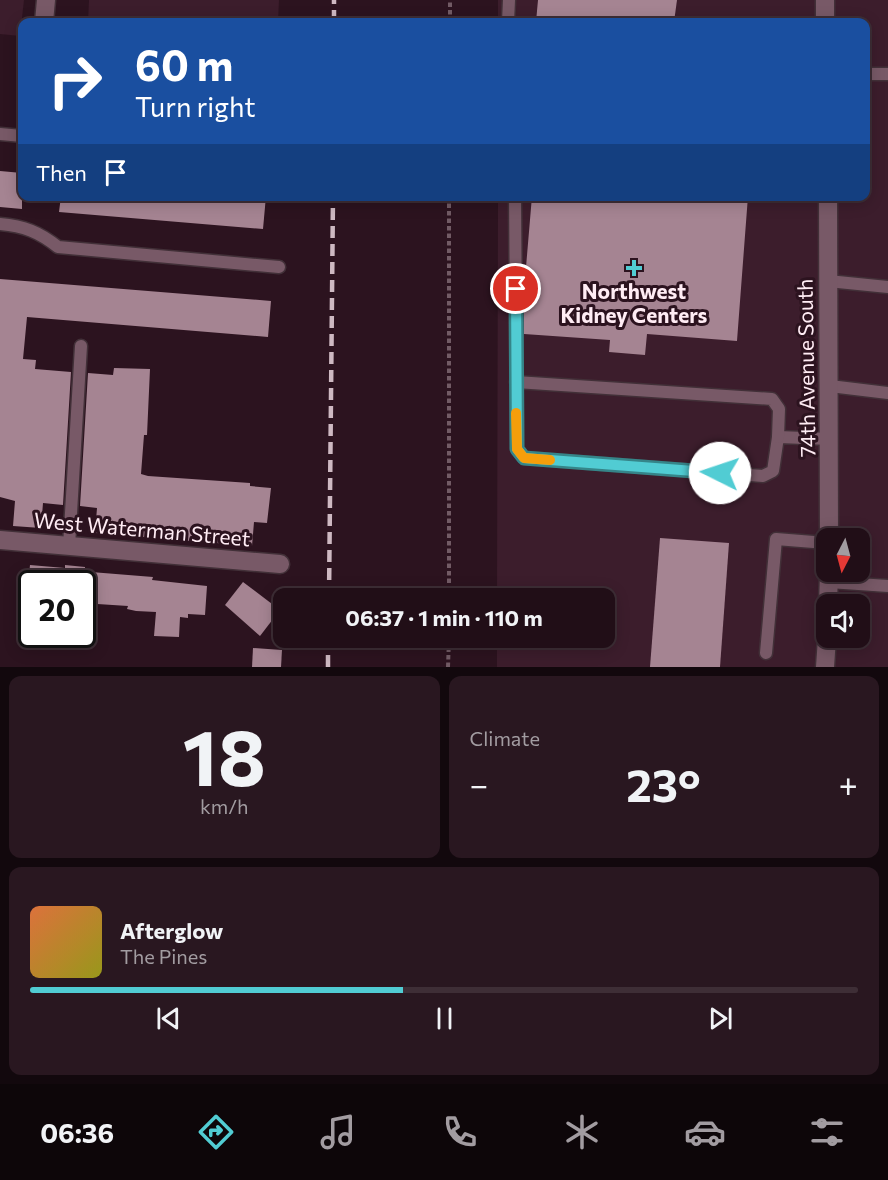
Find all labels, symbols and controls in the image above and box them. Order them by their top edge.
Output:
text: 60 m [135,38,234,90]
icon: right [36,42,114,120]
text: Turn right [135,90,255,123]
icon: arrive [99,156,132,189]
text: Then [36,159,87,186]
marker: Northwest Kidney Centers [625,259,643,277]
pin [490,263,541,314]
icon: arrive [499,272,532,305]
place label: Northwest Kidney Centers [561,278,708,327]
street label: 74th Avenue South [791,279,820,457]
position arrow [688,441,752,505]
street label: West Waterman Street [33,507,251,550]
north arrow [816,528,870,582]
map controls [816,528,870,648]
speed limit sign: 20 [18,570,96,648]
button: sound [816,594,870,648]
text: 06:37 · 1 min · 110 m [345,604,543,631]
text: 18 [182,707,266,802]
text: Climate [470,726,540,750]
text: 23° [626,756,701,811]
text: − [470,763,488,804]
text: + [839,763,858,804]
text: km/h [200,794,249,818]
text: Afterglow [120,917,223,944]
text: The Pines [120,944,207,968]
icon: previous [152,1002,185,1035]
icon: pause [428,1002,461,1035]
icon: next [704,1002,737,1035]
icon: directions [195,1111,237,1153]
icon: music [317,1111,359,1153]
icon: phone [439,1111,481,1153]
icon: climate [561,1111,603,1153]
icon: car [684,1111,726,1153]
icon: filters [806,1111,848,1153]
text: 06:36 [40,1116,114,1149]

